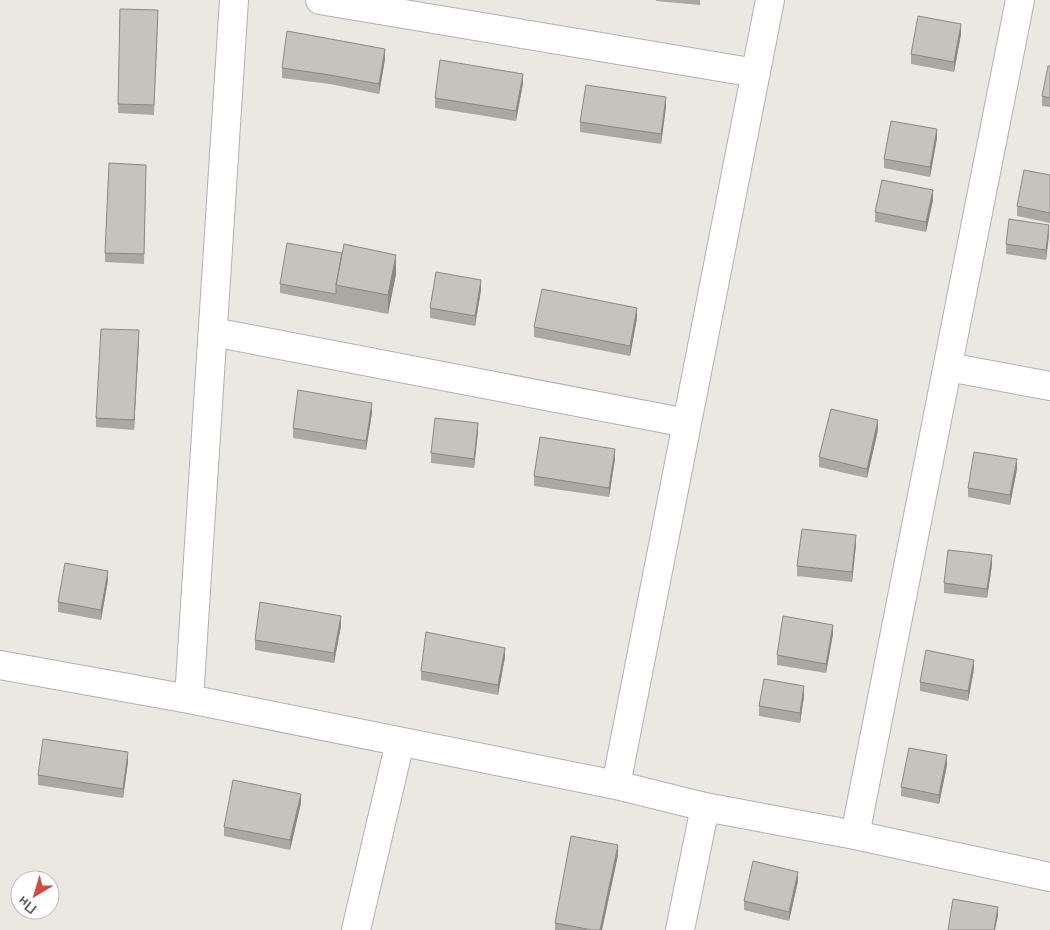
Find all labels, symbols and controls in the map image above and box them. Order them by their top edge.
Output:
north arrow [10,870,60,920]
text: Пн [14,891,41,918]

